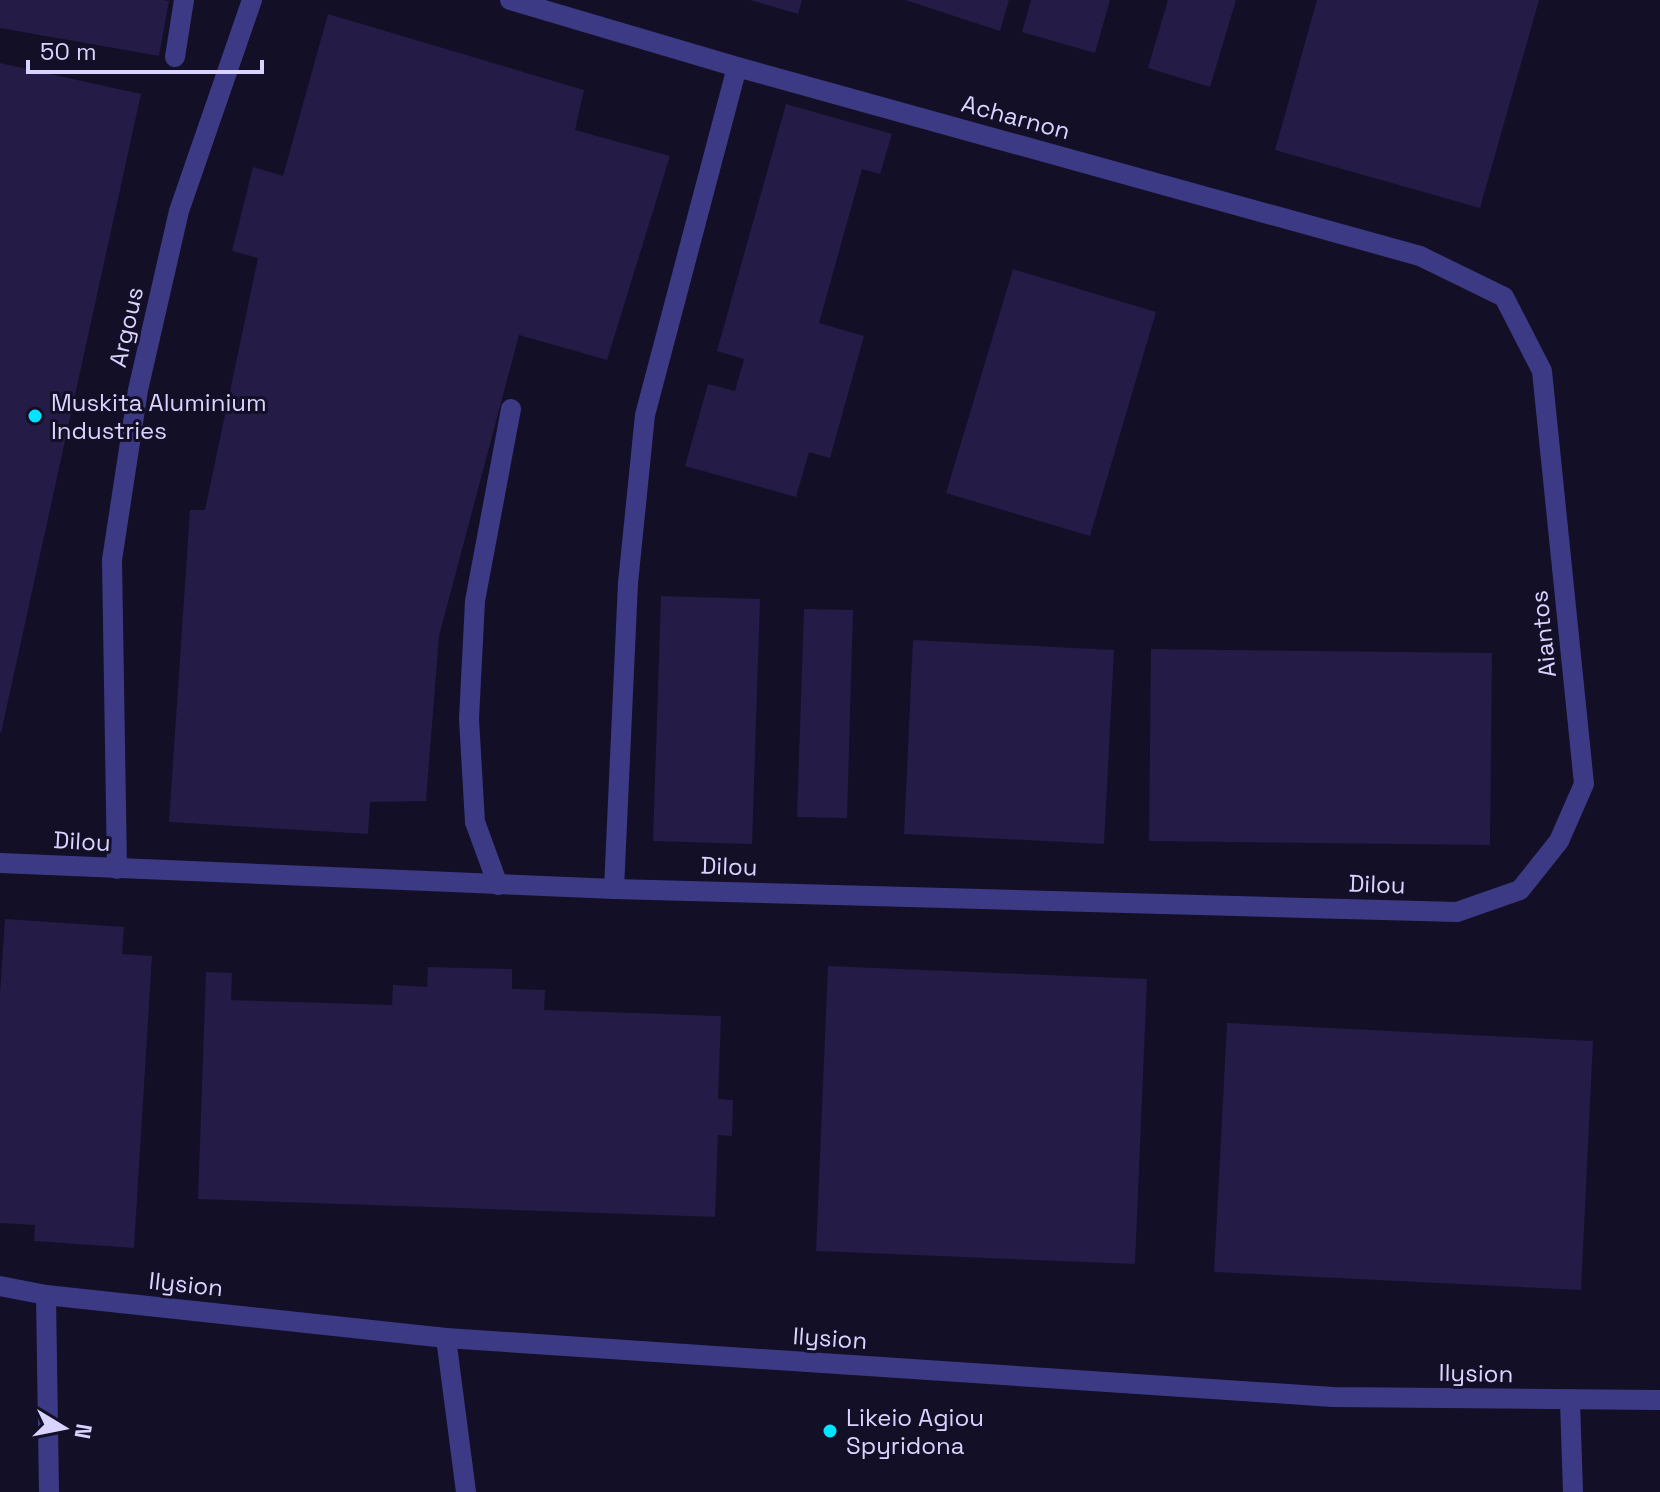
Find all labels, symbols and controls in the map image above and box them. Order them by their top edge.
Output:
scale bar [28,24,262,74]
text: 50 m [40,36,97,67]
street label: Acharnon [958,88,1074,146]
street label: Argous [102,284,150,370]
place label: Muskita Aluminium Industries [51,387,267,446]
marker: Muskita Aluminium Industries [26,407,44,425]
street label: Aiantos [1523,589,1563,679]
street label: Dilou [53,824,111,858]
street label: Dilou [700,850,758,882]
street label: Dilou [1348,868,1406,900]
street label: Ilysion [147,1265,225,1303]
street label: Ilysion [792,1320,868,1356]
street label: Ilysion [1438,1357,1514,1389]
north arrow [24,1388,104,1468]
place label: Likeio Agiou Spyridona [846,1402,984,1461]
text: N [69,1422,99,1441]
marker: Likeio Agiou Spyridona [821,1422,839,1440]

